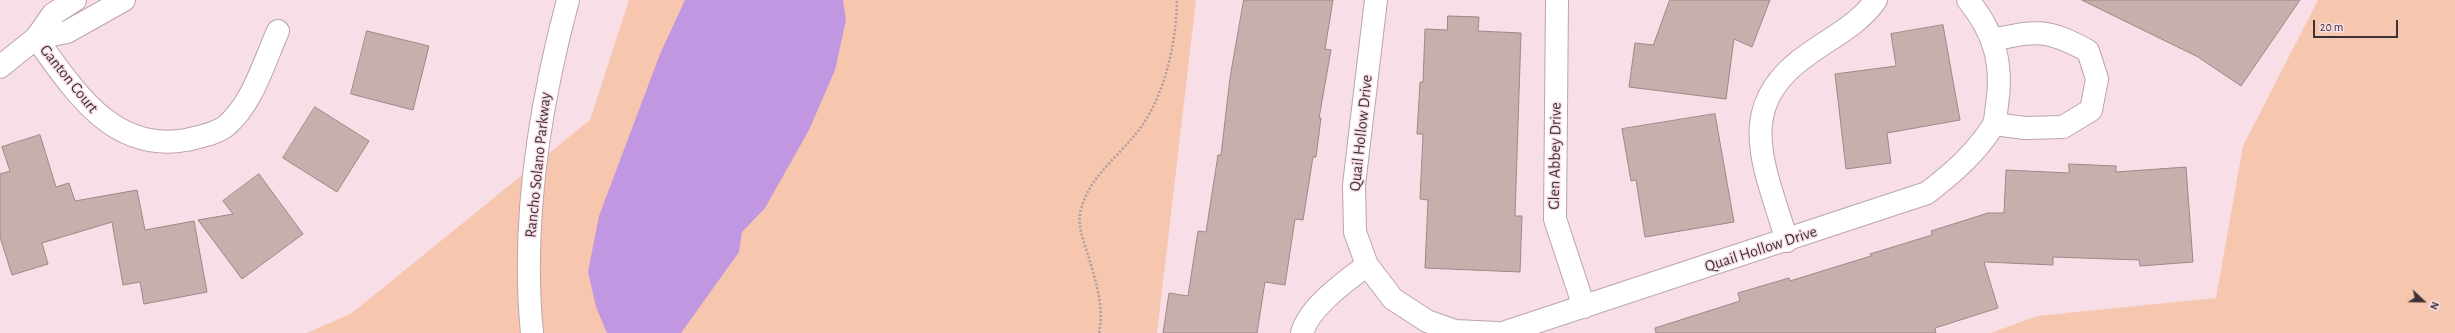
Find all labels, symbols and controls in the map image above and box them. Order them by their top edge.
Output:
scale bar [2315,12,2400,38]
text: 20 m [2320,21,2343,33]
street label: Ganton Court [36,41,102,117]
street label: Quail Hollow Drive [1345,74,1377,192]
street label: Rancho Solano Parkway [521,91,555,239]
street label: Glen Abbey Drive [1544,102,1566,210]
street label: Quail Hollow Drive [1702,222,1820,276]
north arrow [2403,281,2443,321]
text: N [2428,300,2441,311]

